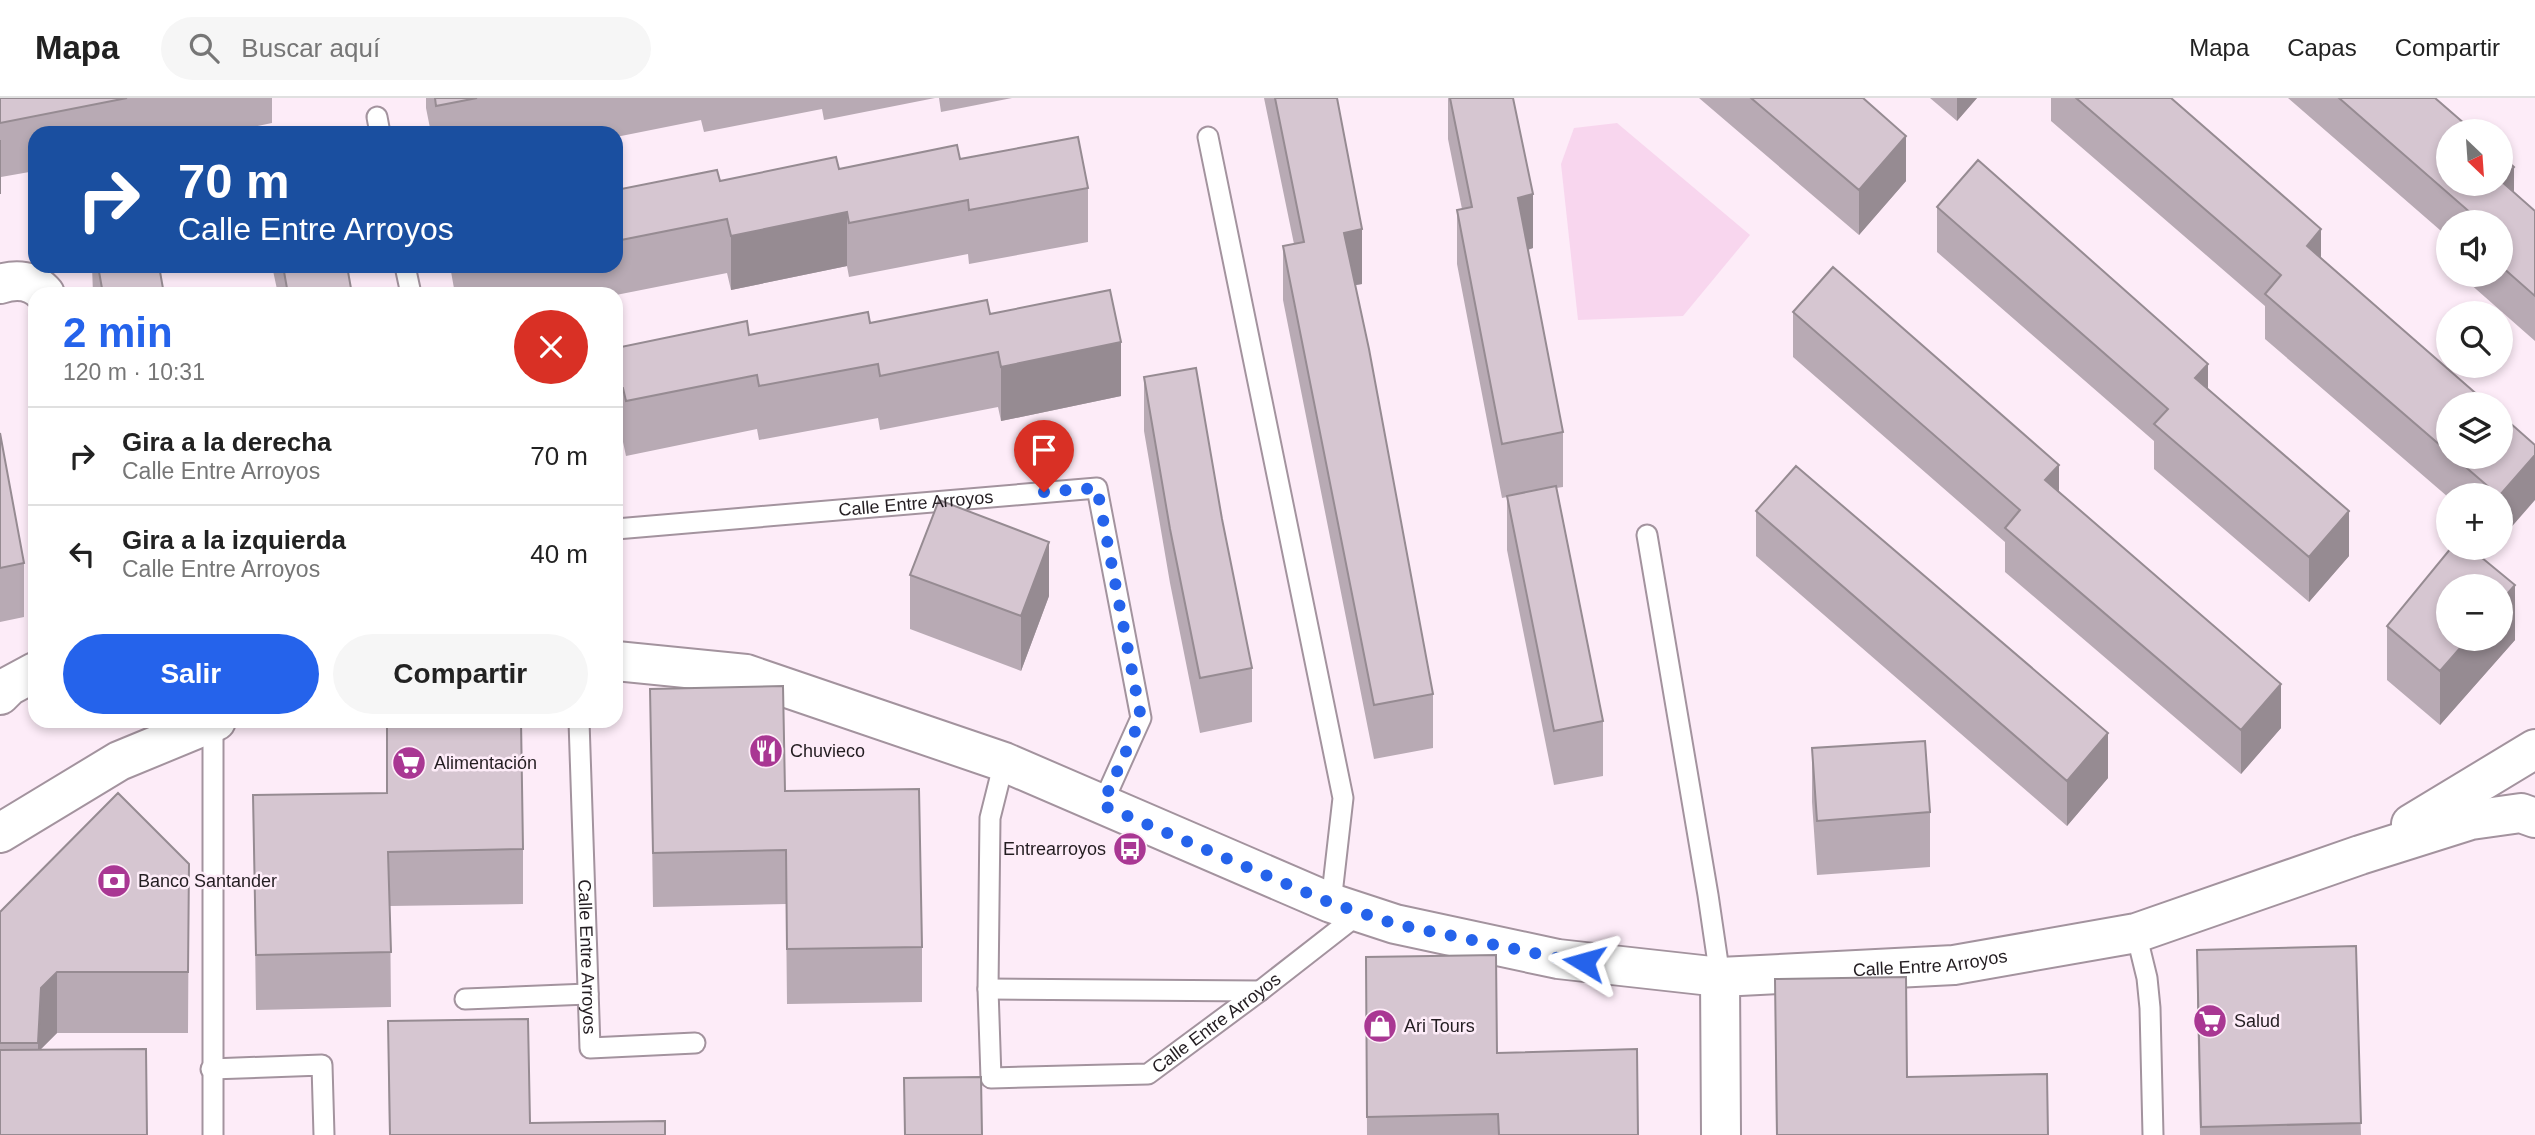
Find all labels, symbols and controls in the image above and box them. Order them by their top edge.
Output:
search box [161,17,651,80]
text: Mapa [35,29,119,66]
icon: search [185,29,223,67]
text: Buscar aquí [241,33,380,63]
text: Mapa [2189,34,2249,61]
text: Capas [2287,34,2357,61]
text: Compartir [2395,34,2500,61]
north arrow [2436,119,2513,196]
map controls [2436,119,2513,651]
icon: right [63,154,154,245]
text: 70 m [178,154,290,208]
button: sound [2436,210,2513,287]
text: Calle Entre Arroyos [178,211,454,247]
button: search [2436,301,2513,378]
text: 2 min [63,309,173,356]
button: close [514,310,588,384]
text: 120 m · 10:31 [63,359,205,385]
button: layers [2436,392,2513,469]
pin [1014,420,1074,492]
text: Gira a la derecha [122,427,332,457]
icon: arrive [1025,431,1063,469]
icon: right [63,437,101,475]
text: 70 m [530,441,588,471]
text: Calle Entre Arroyos [122,458,320,484]
button: + [2436,483,2513,560]
street label: Calle Entre Arroyos [838,487,994,520]
text: Gira a la izquierda [122,525,346,555]
icon: left [63,535,101,573]
text: 40 m [530,539,588,569]
text: Calle Entre Arroyos [122,556,320,582]
button: − [2436,574,2513,651]
button: Salir [63,634,319,714]
button: Compartir [333,634,588,714]
restaurant icon: Chuvieco [747,732,785,770]
place label: Chuvieco [790,741,865,761]
supermarket icon: Alimentación [390,744,428,782]
place label: Alimentación [434,753,537,773]
bus stop icon: Entrearroyos [1111,830,1149,868]
place label: Entrearroyos [1003,839,1106,859]
bank icon: Banco Santander [95,862,133,900]
place label: Banco Santander [138,871,277,891]
street label: Calle Entre Arroyos [574,879,600,1035]
position arrow [1547,925,1621,999]
street label: Calle Entre Arroyos [1852,946,2009,980]
street label: Calle Entre Arroyos [1148,969,1285,1078]
supermarket icon: Salud [2191,1002,2229,1040]
shop icon: Ari Tours [1361,1007,1399,1045]
place label: Salud [2234,1011,2280,1031]
place label: Ari Tours [1404,1016,1475,1036]

